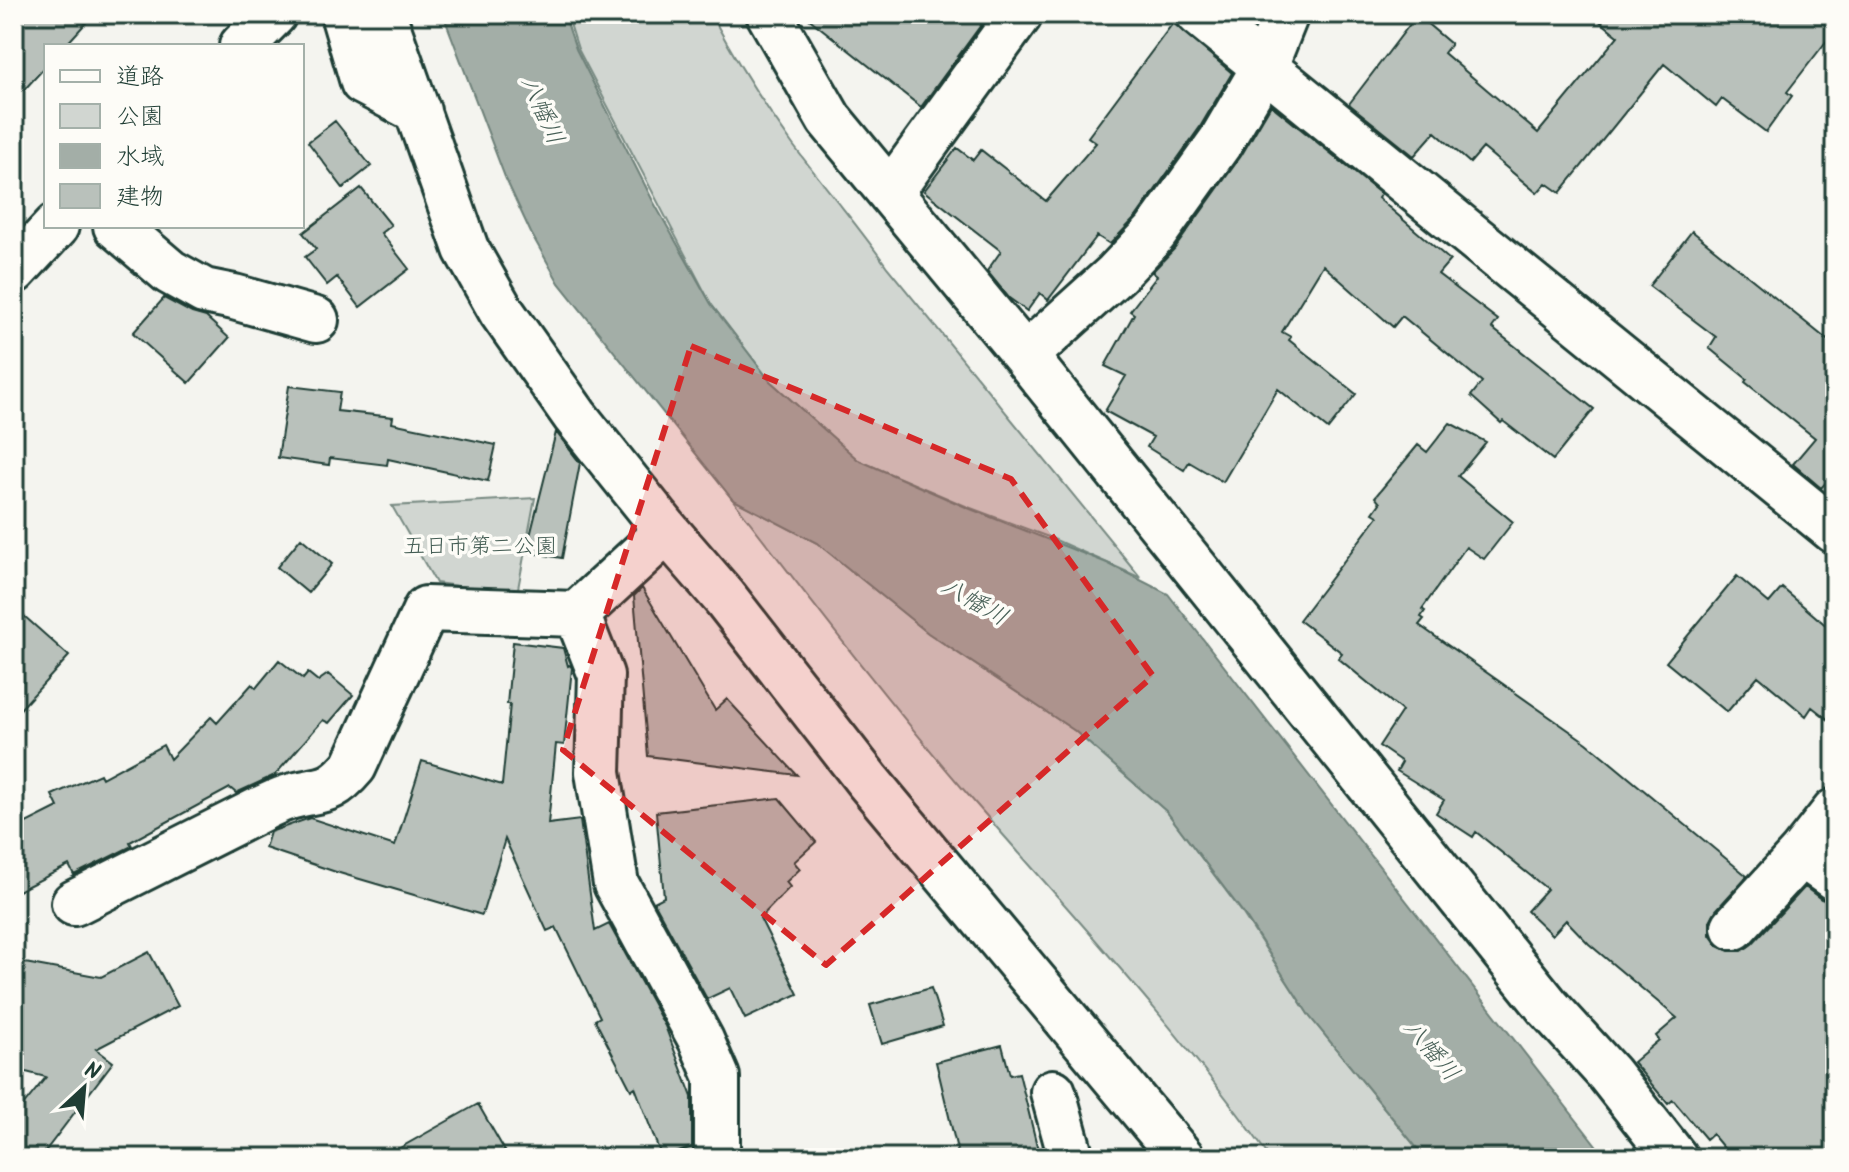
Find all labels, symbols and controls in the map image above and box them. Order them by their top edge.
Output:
legend [44,44,304,228]
text: 道路 [116,58,164,97]
water label: 八幡川 [509,70,574,151]
text: 公園 [116,98,164,137]
text: 水域 [116,138,164,177]
text: 建物 [116,178,164,217]
park label: 五日市第二公園 [403,530,557,565]
water label: 八幡川 [933,567,1015,637]
water label: 八幡川 [1393,1011,1469,1091]
north arrow [44,1048,124,1128]
text: N [78,1053,106,1091]

